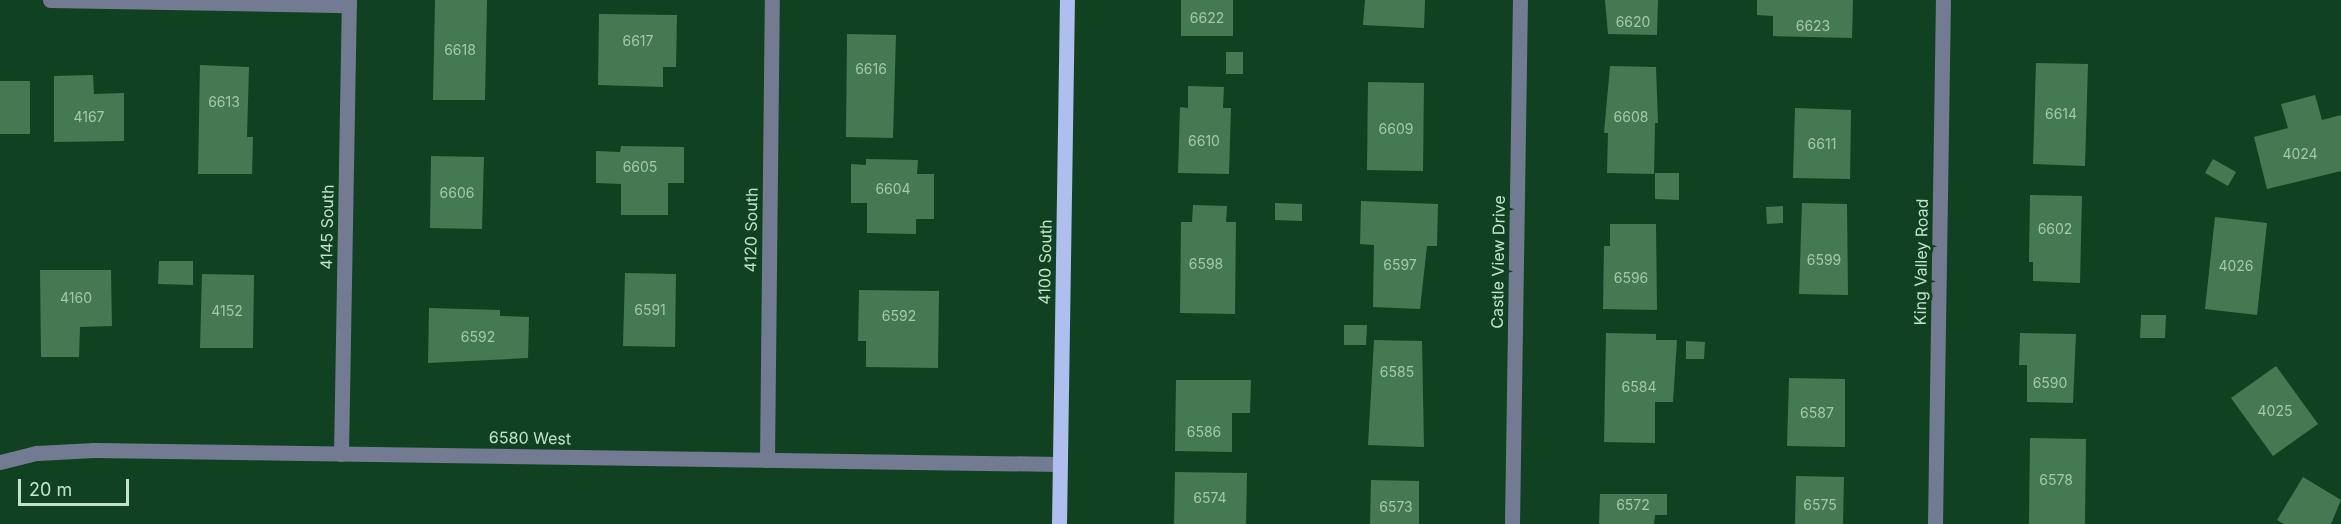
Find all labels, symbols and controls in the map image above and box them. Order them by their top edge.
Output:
house number: 6622 [1190,10,1224,26]
house number: 6620 [1616,14,1650,30]
house number: 6623 [1796,18,1830,34]
house number: 6617 [623,33,653,49]
house number: 6618 [444,42,476,58]
house number: 6616 [855,61,887,77]
house number: 6613 [208,94,240,110]
house number: 6614 [2045,106,2077,122]
house number: 4167 [73,109,105,125]
house number: 6608 [1614,109,1648,125]
house number: 6609 [1379,121,1413,137]
house number: 6610 [1188,133,1220,149]
house number: 6611 [1808,136,1836,152]
house number: 4024 [2282,146,2318,162]
house number: 6605 [623,159,657,175]
house number: 6604 [875,181,911,197]
street label: 4145 South [317,184,337,270]
house number: 6606 [440,185,474,201]
street label: 4120 South [741,187,761,273]
street label: Castle View Drive [1487,195,1509,329]
street label: King Valley Road [1910,198,1932,326]
street label: 4100 South [1035,219,1055,305]
house number: 6602 [2038,221,2072,237]
house number: 6599 [1807,252,1841,268]
house number: 6598 [1189,256,1223,272]
house number: 6597 [1383,257,1417,273]
house number: 4026 [2218,258,2254,274]
house number: 6596 [1614,270,1648,286]
house number: 4160 [60,290,92,306]
house number: 6591 [634,302,666,318]
house number: 4152 [211,303,243,319]
house number: 6592 [882,308,916,324]
house number: 6592 [461,329,495,345]
house number: 6585 [1380,364,1414,380]
house number: 6590 [2033,375,2067,391]
house number: 6584 [1622,379,1656,395]
house number: 4025 [2258,403,2292,419]
house number: 6587 [1800,405,1834,421]
house number: 6586 [1187,424,1221,440]
street label: 6580 West [489,428,571,448]
scale bar [21,467,132,505]
house number: 6578 [2039,472,2073,488]
text: 20 m [29,479,72,500]
house number: 6574 [1193,490,1227,506]
house number: 6572 [1616,497,1650,513]
house number: 6575 [1803,497,1837,513]
house number: 6573 [1379,499,1413,515]

